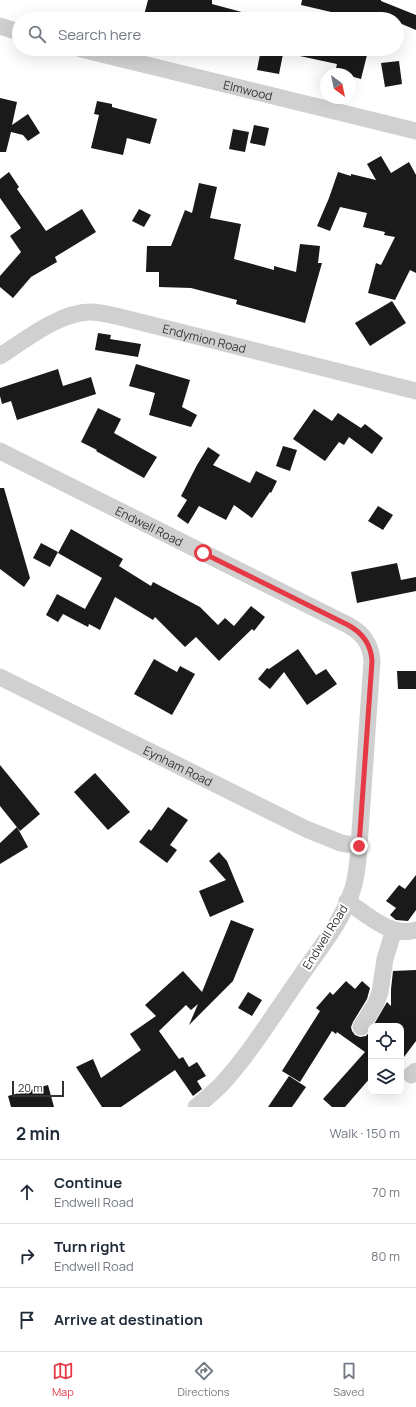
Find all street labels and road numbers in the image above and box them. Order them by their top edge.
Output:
street label: Elmwood [222,76,274,104]
street label: Endymion Road [161,319,248,357]
street label: Endwell Road [113,502,186,550]
street label: Eynham Road [141,741,216,790]
street label: Endwell Road [298,901,352,973]

